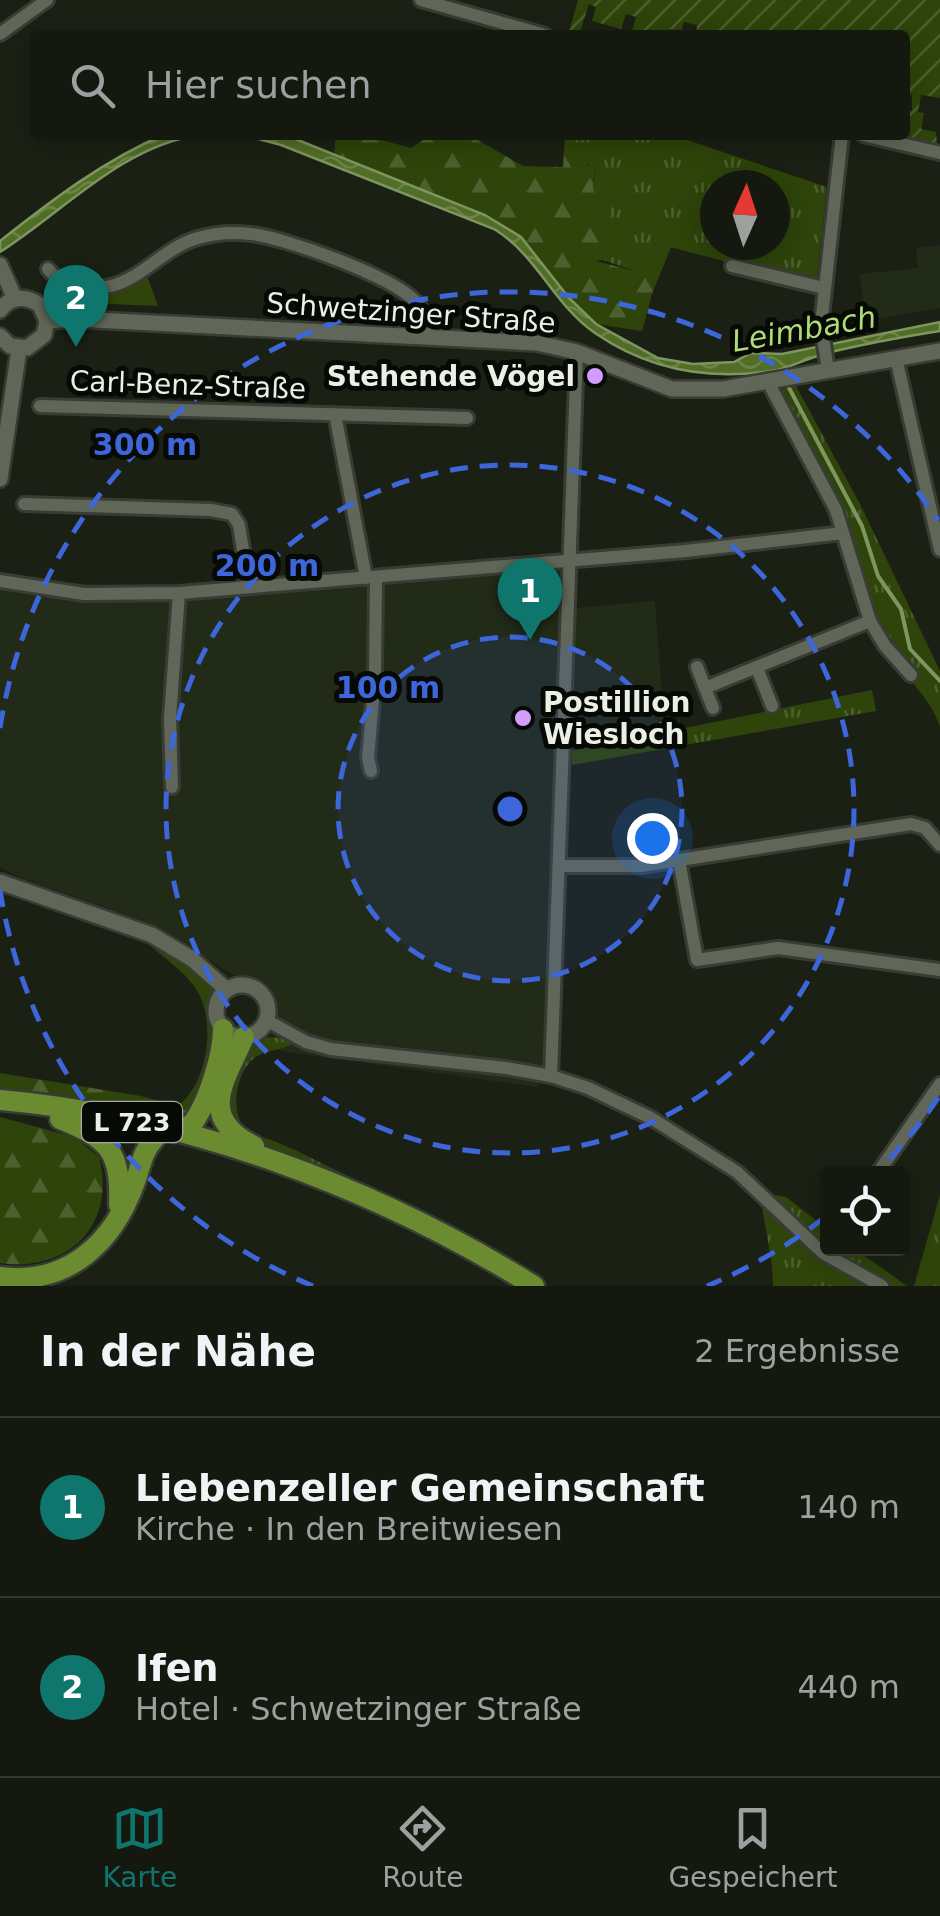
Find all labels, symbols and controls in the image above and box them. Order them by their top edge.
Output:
search box [30,30,910,140]
icon: search [65,58,120,113]
text: Hier suchen [145,63,372,107]
north arrow [700,170,790,260]
pin: 2 [44,264,108,347]
street label: Schwetzinger Straße [265,286,557,340]
water label: Leimbach [729,299,879,359]
place label: Stehende Vögel [327,360,575,393]
street label: Carl-Benz-Straße [69,364,307,406]
marker: Stehende Vögel [584,365,606,387]
text: 300 m [93,427,197,462]
text: 200 m [215,548,319,583]
pin: 1 [498,558,562,640]
text: 100 m [336,670,440,705]
place label: Postillion Wiesloch [543,686,690,751]
marker: Postillion Wiesloch [512,707,534,729]
centre of rings [492,791,528,827]
your location [627,813,678,864]
road number: L 723 [82,1102,182,1142]
map controls [820,1166,910,1256]
button: locate [820,1166,910,1256]
text: In der Nähe [40,1327,316,1376]
text: 2 Ergebnisse [694,1332,900,1370]
text: Liebenzeller Gemeinschaft [135,1466,705,1510]
text: 1 [61,1488,84,1526]
text: 140 m [798,1488,900,1526]
text: Kirche · In den Breitwiesen [135,1510,563,1548]
text: Ifen [135,1646,219,1690]
text: 2 [61,1668,84,1706]
text: 440 m [798,1668,900,1706]
text: Hotel · Schwetzinger Straße [135,1690,582,1728]
tab: Karte [102,1801,177,1894]
tab: Route [382,1801,463,1894]
tab: Gespeichert [668,1801,838,1894]

